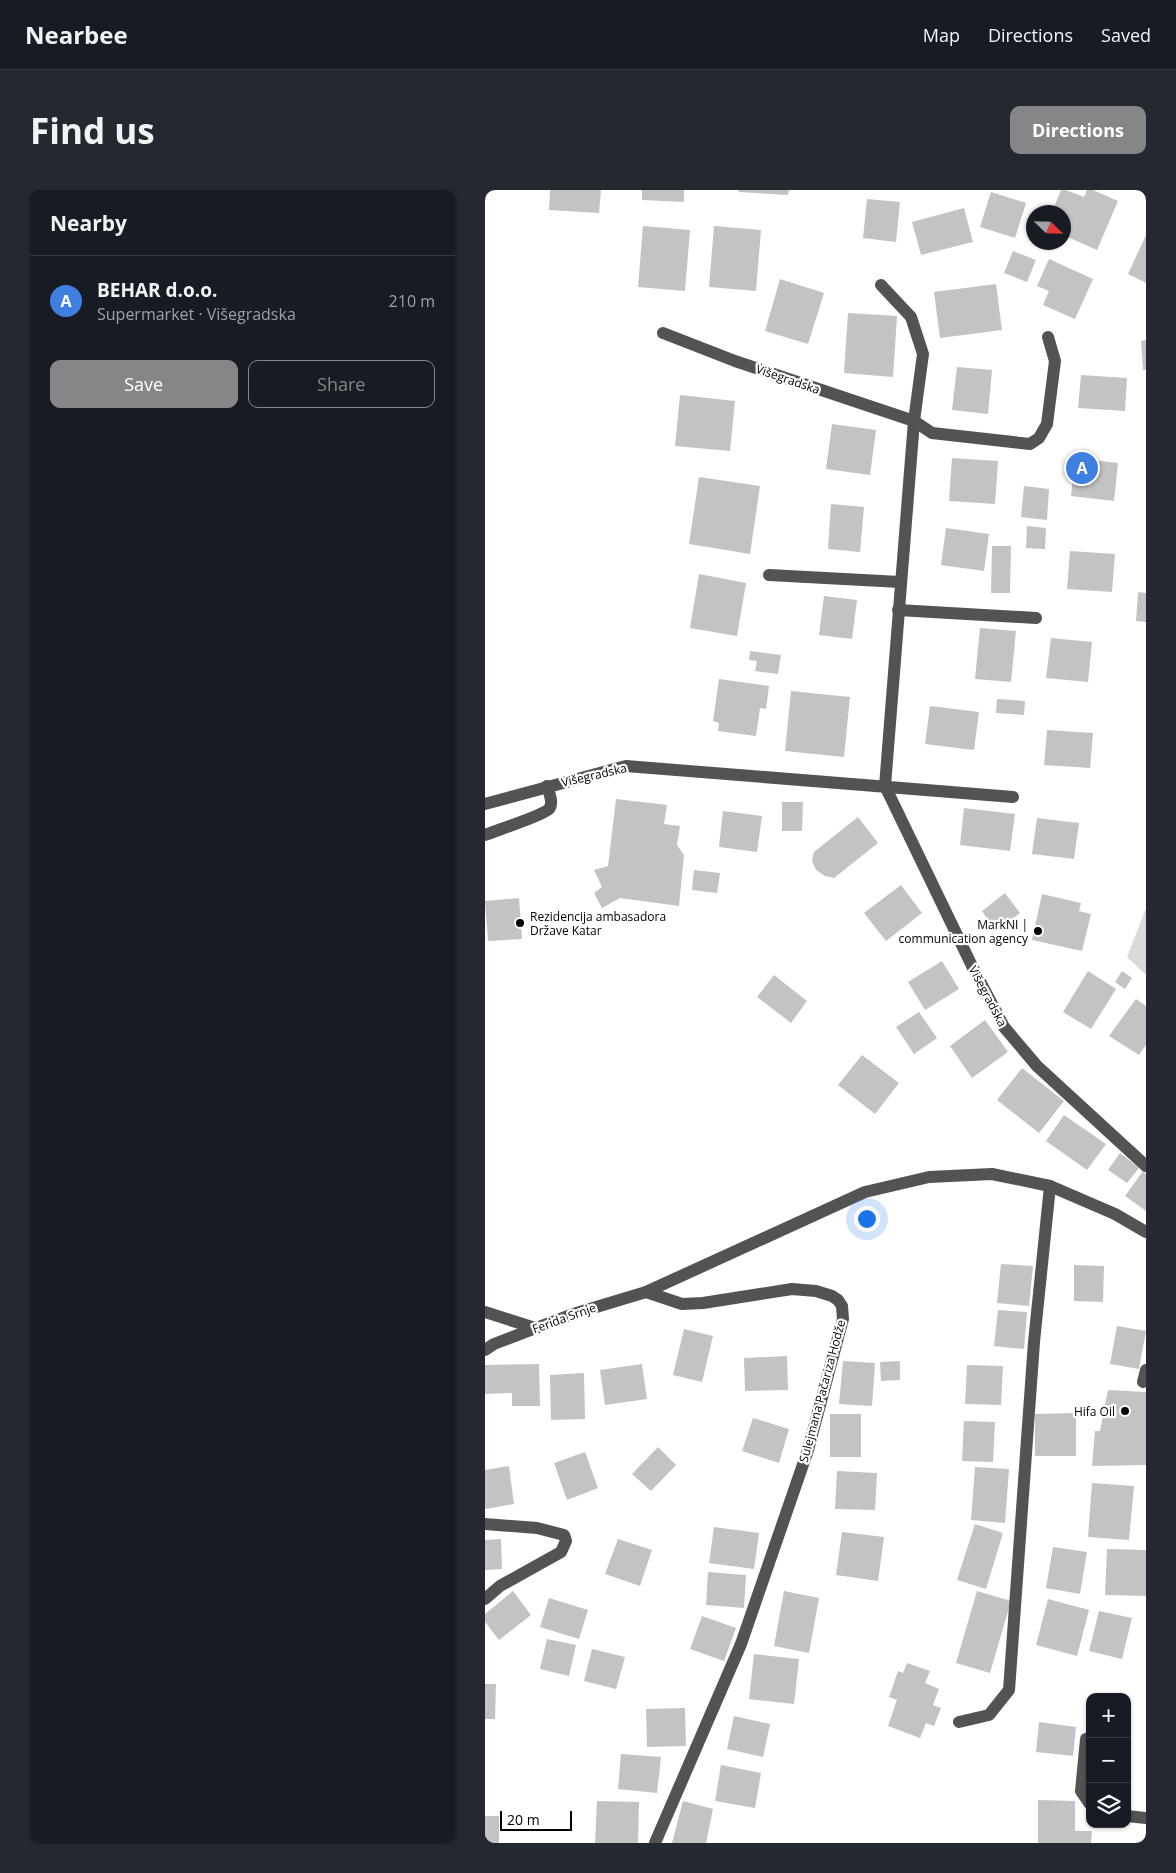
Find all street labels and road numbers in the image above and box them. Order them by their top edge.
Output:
street label: Višegradska [754,360,822,398]
street label: Višegradska [560,759,628,791]
street label: Višegradska [965,963,1011,1029]
street label: Ferida Srnje [530,1299,598,1337]
street label: Sulejmana Pačariza Hodže [795,1318,849,1464]

